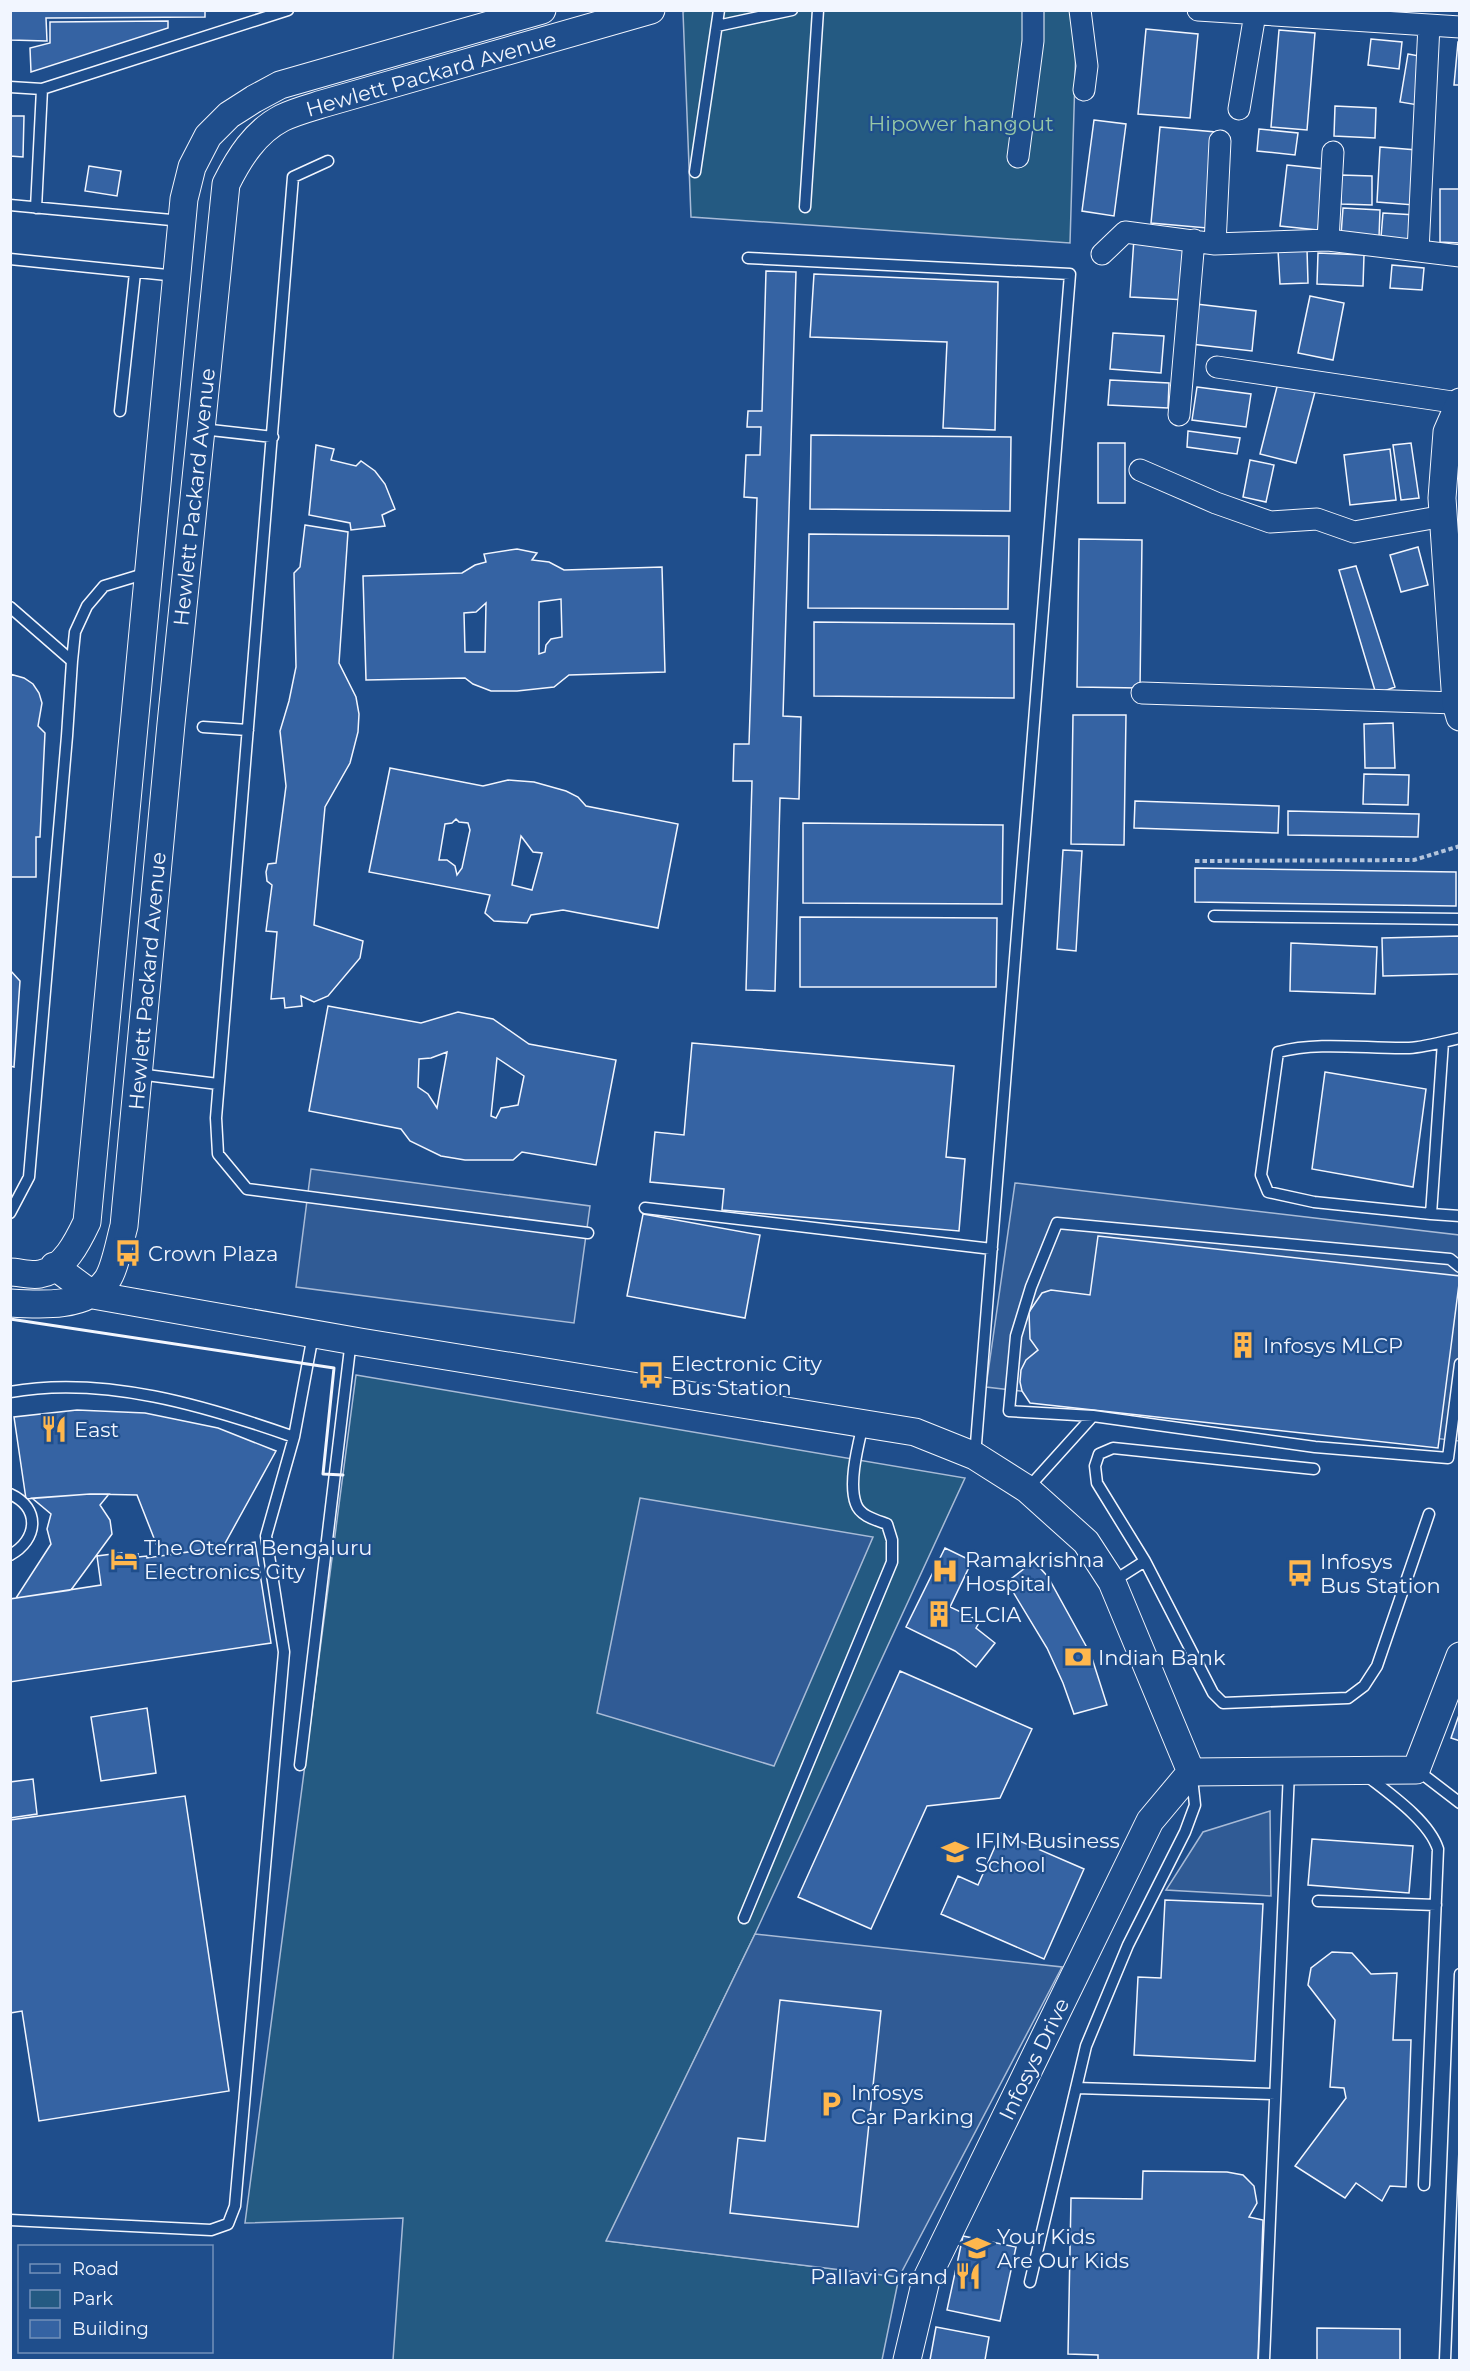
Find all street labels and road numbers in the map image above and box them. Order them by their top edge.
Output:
street label: Hewlett Packard Avenue [303,26,559,122]
street label: Hewlett Packard Avenue [168,367,220,627]
street label: Hewlett Packard Avenue [123,851,171,1111]
street label: Infosys Drive [994,1994,1074,2124]

